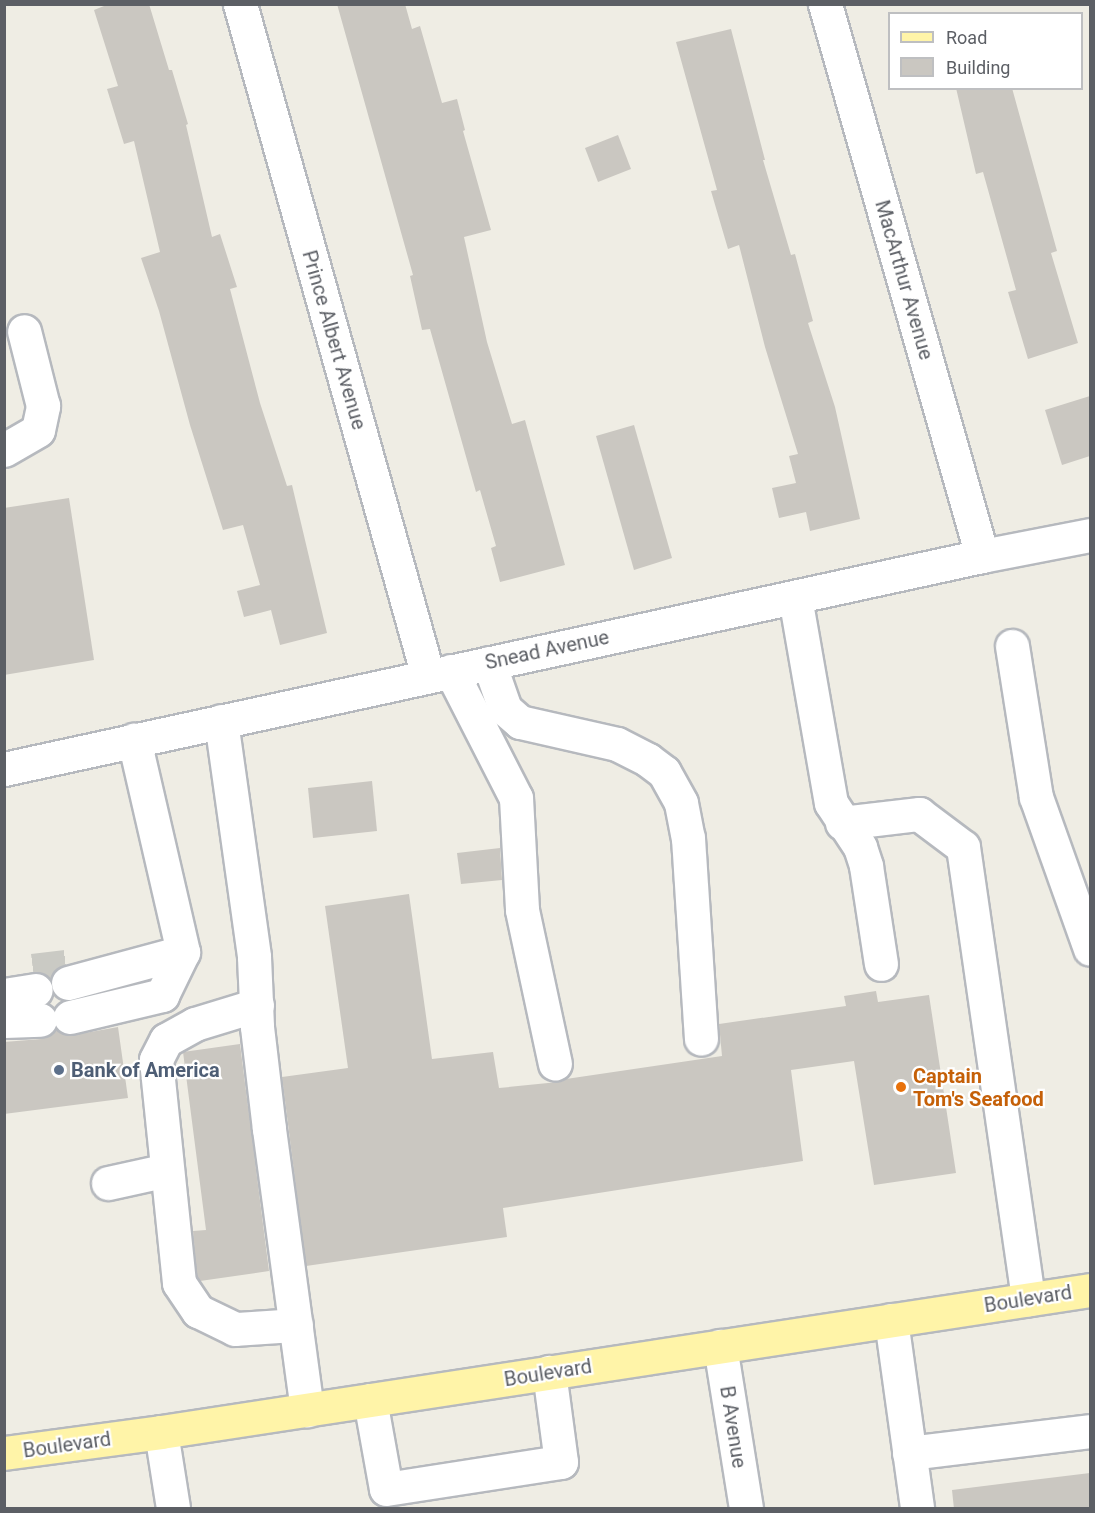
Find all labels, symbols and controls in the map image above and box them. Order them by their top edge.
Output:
legend [888,12,1083,90]
text: Road [946,27,987,48]
text: Building [946,57,1010,78]
street label: MacArthur Avenue [870,197,938,363]
street label: Prince Albert Avenue [297,248,371,432]
street label: Snead Avenue [483,625,611,675]
place label: Bank of America [71,1058,220,1082]
marker: Bank of America [52,1063,66,1077]
place label: Captain Tom's Seafood [913,1064,1044,1111]
marker: Captain Tom's Seafood [894,1080,908,1094]
street label: Boulevard [982,1280,1074,1318]
street label: Boulevard [502,1354,594,1392]
street label: B Avenue [715,1384,751,1470]
street label: Boulevard [21,1427,113,1463]

